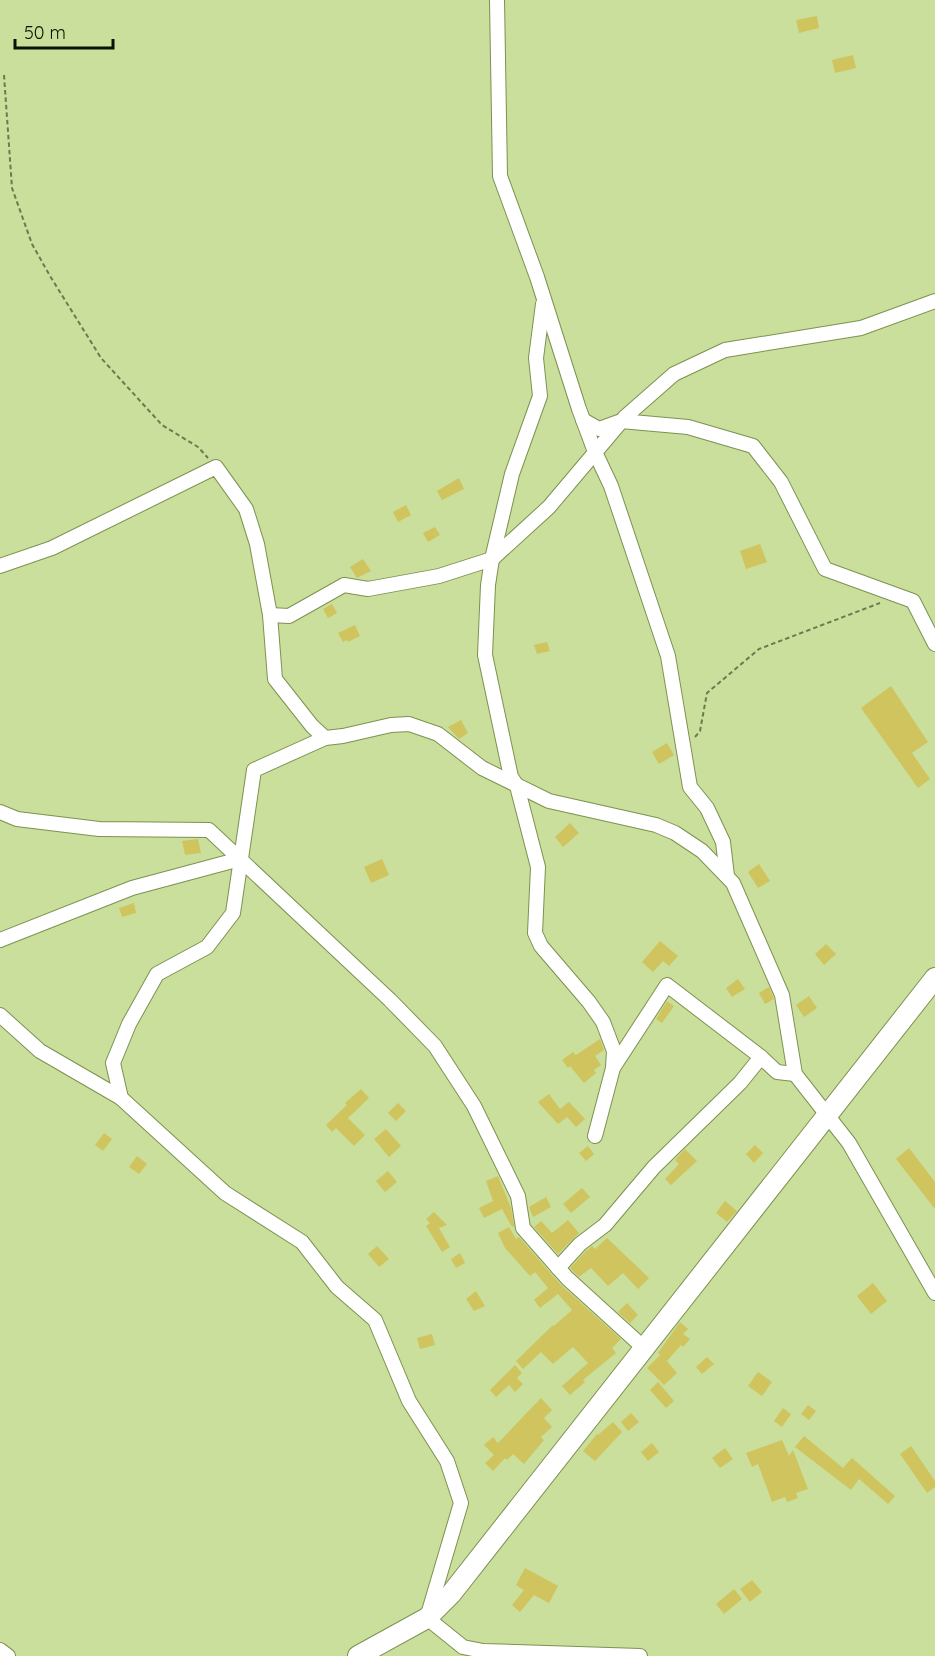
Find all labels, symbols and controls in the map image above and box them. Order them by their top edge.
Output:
scale bar [15,12,112,50]
text: 50 m [24,21,66,44]

